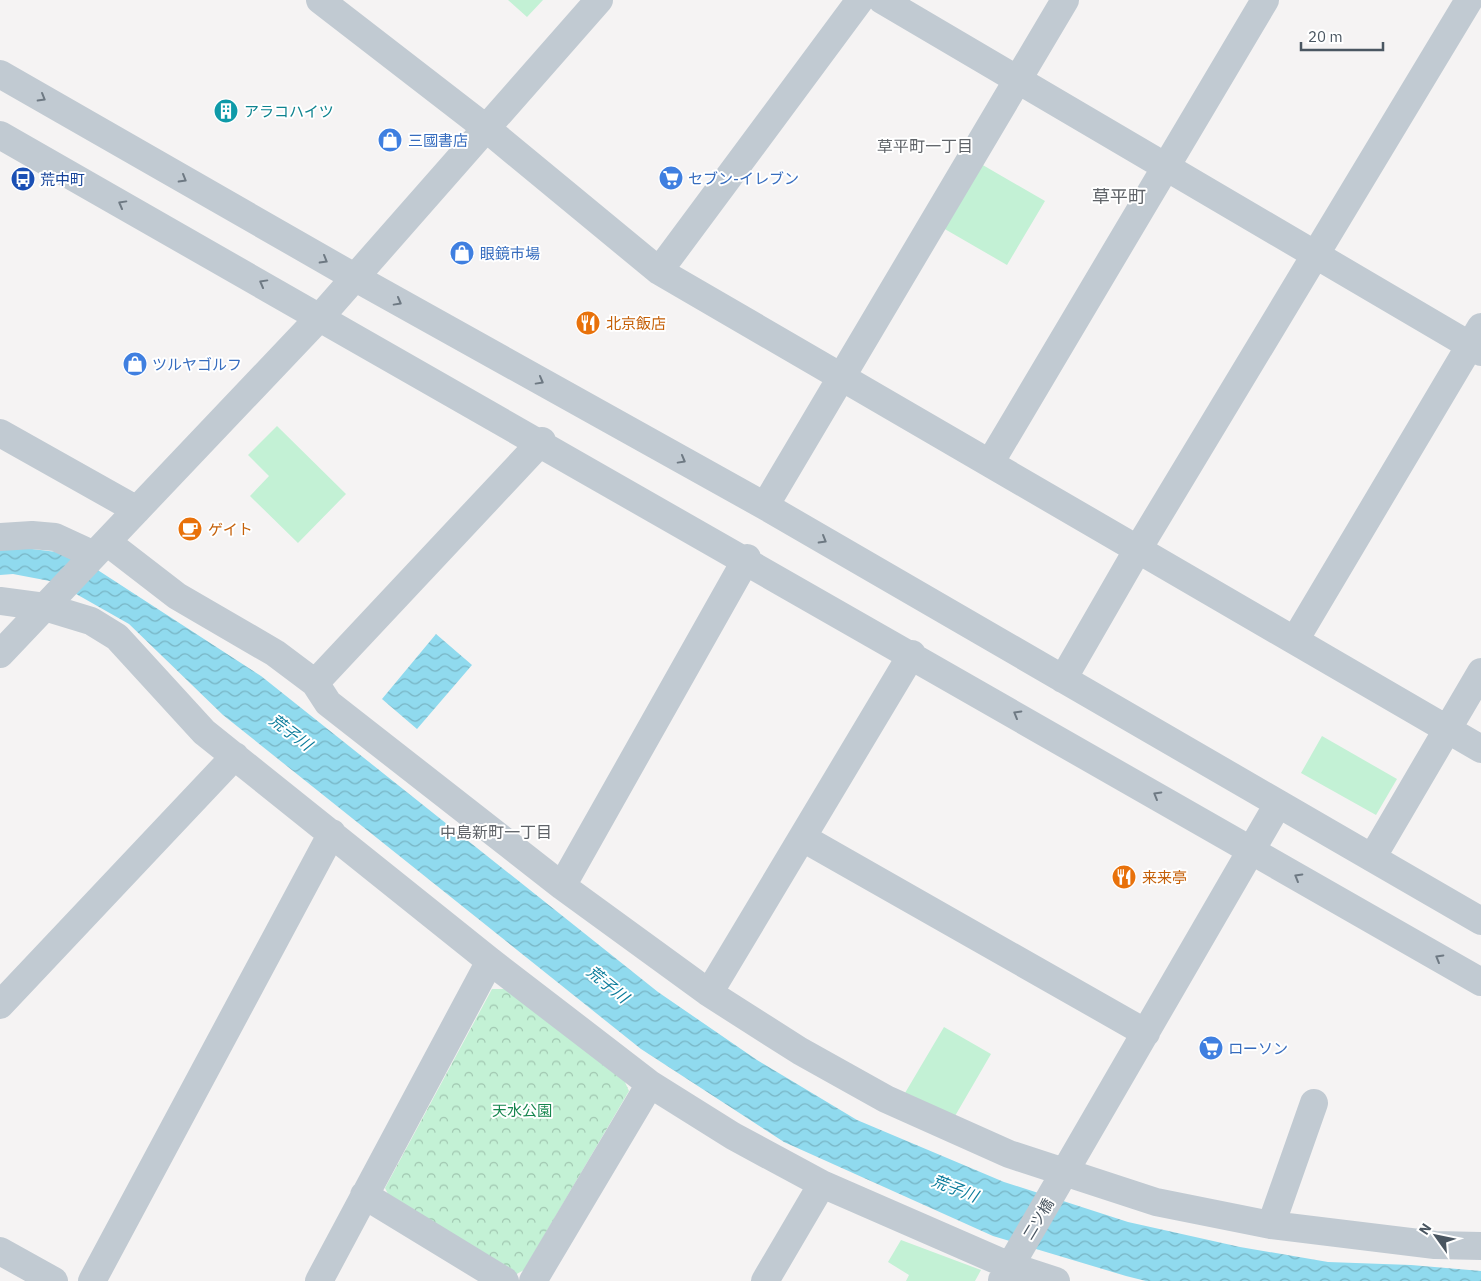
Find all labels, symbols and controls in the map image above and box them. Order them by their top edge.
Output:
scale bar [1301,20,1384,52]
text: 20 m [1308,27,1343,46]
one-way arrow [37,92,46,102]
building icon: アラコハイツ [213,98,239,124]
place label: アラコハイツ [244,102,334,121]
shop icon: 三國書店 [377,127,403,153]
place label: 三國書店 [408,131,468,150]
district label: 草平町一丁目 [877,136,973,156]
supermarket icon: セブン-イレブン [658,165,684,191]
bus stop icon: 荒中町 [10,166,36,192]
place label: セブン-イレブン [688,169,799,188]
place label: 荒中町 [40,170,85,189]
one-way arrow [178,173,187,183]
district label: 草平町 [1092,185,1146,208]
one-way arrow [118,200,127,210]
shop icon: 眼鏡市場 [449,240,475,266]
place label: 眼鏡市場 [480,244,540,263]
one-way arrow [319,253,328,263]
one-way arrow [260,280,269,290]
one-way arrow [393,295,402,305]
restaurant icon: 北京飯店 [575,310,601,336]
place label: 北京飯店 [606,314,666,333]
shop icon: ツルヤゴルフ [122,351,148,377]
place label: ツルヤゴルフ [152,355,242,374]
one-way arrow [535,374,544,384]
one-way arrow [677,454,686,464]
cafe icon: ゲイト [177,516,203,542]
place label: ゲイト [208,520,253,539]
one-way arrow [818,534,827,544]
water label: 荒子川 [266,710,318,756]
one-way arrow [1013,711,1022,721]
one-way arrow [1154,792,1163,802]
district label: 中島新町一丁目 [440,822,552,842]
restaurant icon: 来来亭 [1111,864,1137,890]
place label: 来来亭 [1142,868,1187,887]
one-way arrow [1294,873,1303,883]
one-way arrow [1435,954,1444,964]
water label: 荒子川 [583,961,634,1008]
supermarket icon: ローソン [1198,1035,1224,1061]
place label: ローソン [1228,1039,1288,1058]
park label: 天水公園 [492,1101,552,1120]
water label: 荒子川 [929,1170,983,1207]
street label: 二ツ橋 [1018,1195,1058,1243]
north arrow [1411,1211,1461,1261]
text: N [1415,1220,1435,1238]

